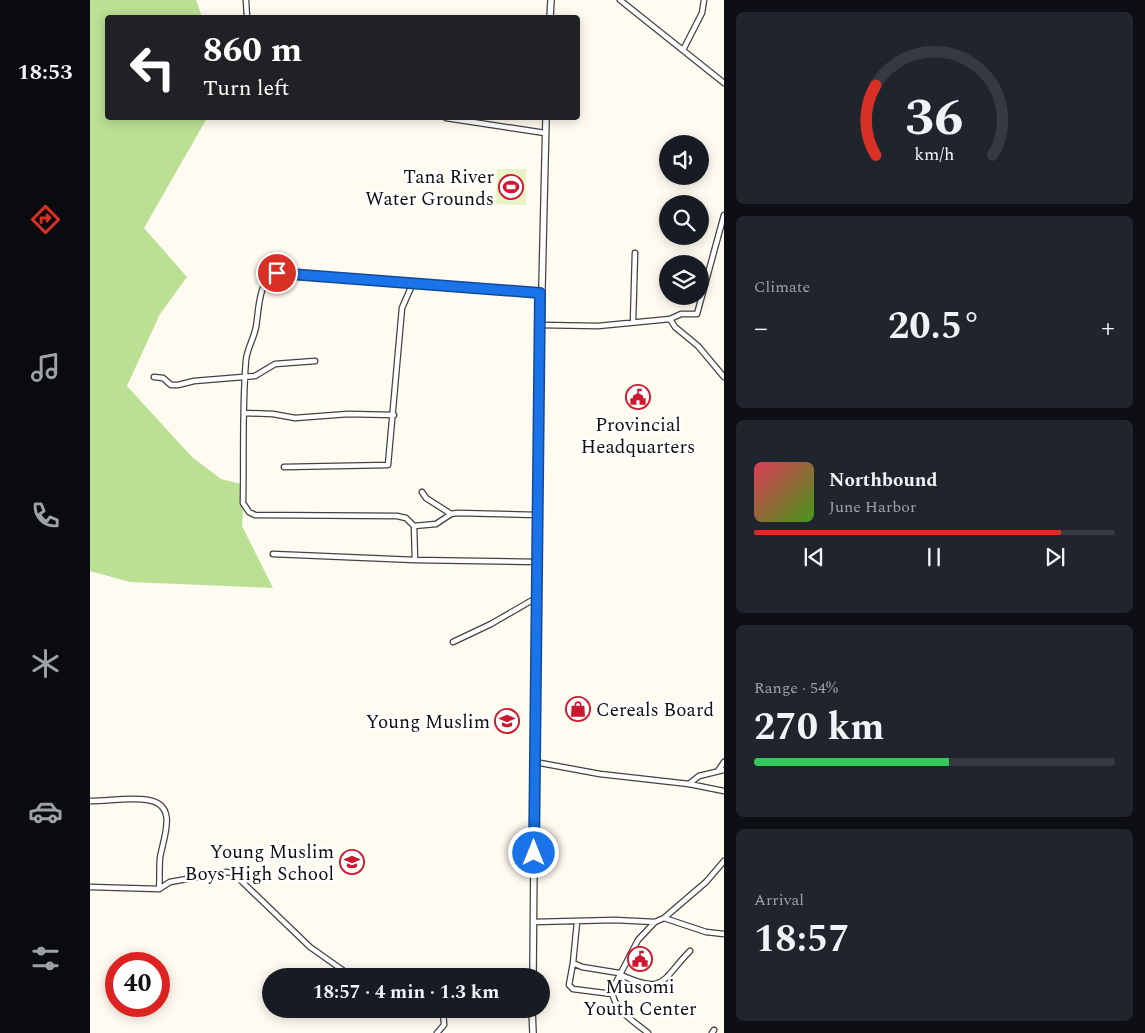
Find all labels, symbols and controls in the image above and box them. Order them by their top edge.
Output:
text: 860 m [203,24,302,77]
icon: left [120,35,185,100]
text: 18:53 [17,56,73,89]
text: Turn left [203,72,289,105]
text: 36 [905,79,964,158]
map controls [659,135,709,305]
button: sound [659,135,709,185]
text: km/h [914,141,955,168]
place label: Tana River Water Grounds [365,163,494,214]
sports icon: Tana River Water Grounds [498,174,524,200]
button: search [659,195,709,245]
icon: directions [28,202,63,237]
pin [256,252,298,294]
button: layers [659,255,709,305]
icon: arrive [263,259,291,287]
text: Climate [754,275,810,299]
text: 20.5° [888,298,981,356]
text: − [754,307,768,350]
text: + [1101,307,1115,350]
icon: music [28,350,63,385]
public building icon: Provincial Headquarters [625,384,651,410]
place label: Provincial Headquarters [581,411,695,462]
text: Northbound [829,466,938,495]
text: June Harbor [829,495,916,519]
icon: phone [28,498,63,533]
icon: previous [800,543,828,571]
icon: pause [920,543,948,571]
icon: next [1041,543,1069,571]
icon: climate [28,646,63,681]
text: Range · 54% [754,676,838,700]
shop icon: Cereals Board [565,696,591,722]
place label: Cereals Board [596,696,714,725]
text: 270 km [754,699,885,757]
place label: Young Muslim [366,708,490,737]
school or university icon: Young Muslim [494,708,520,734]
icon: car [28,794,63,829]
position arrow [507,826,559,878]
place label: Young Muslim Boys High School [185,838,334,889]
school or university icon: Young Muslim Boys High School [339,849,365,875]
text: Arrival [754,888,804,912]
text: 18:57 [754,911,849,969]
icon: filters [28,941,63,976]
public building icon: Musomi Youth Center [627,946,653,972]
speed limit sign: 40 [105,952,170,1017]
place label: Musomi Youth Center [583,973,697,1024]
text: 18:57 · 4 min · 1.3 km [313,978,499,1007]

